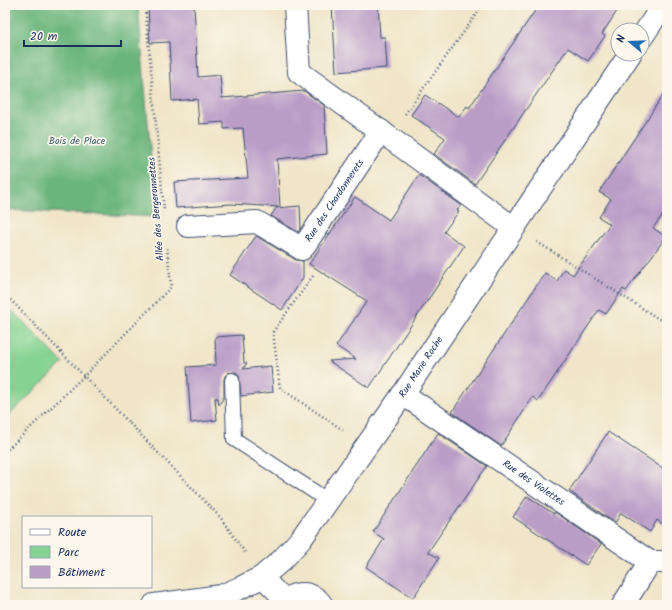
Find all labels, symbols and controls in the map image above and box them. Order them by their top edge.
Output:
scale bar [24,22,121,48]
north arrow [610,22,650,62]
text: 20 m [30,27,58,46]
text: N [612,33,631,45]
park label: Bois de Place [49,133,106,149]
street label: Allée des Bergeronnettes [143,155,169,262]
street label: Rue des Chardonnerets [301,155,369,245]
street label: Rue Marie Roche [395,333,448,401]
street label: Rue des Violettes [499,456,569,510]
legend [22,516,152,588]
text: Route [58,523,87,542]
text: Parc [58,543,79,562]
text: Bâtiment [58,563,105,582]

